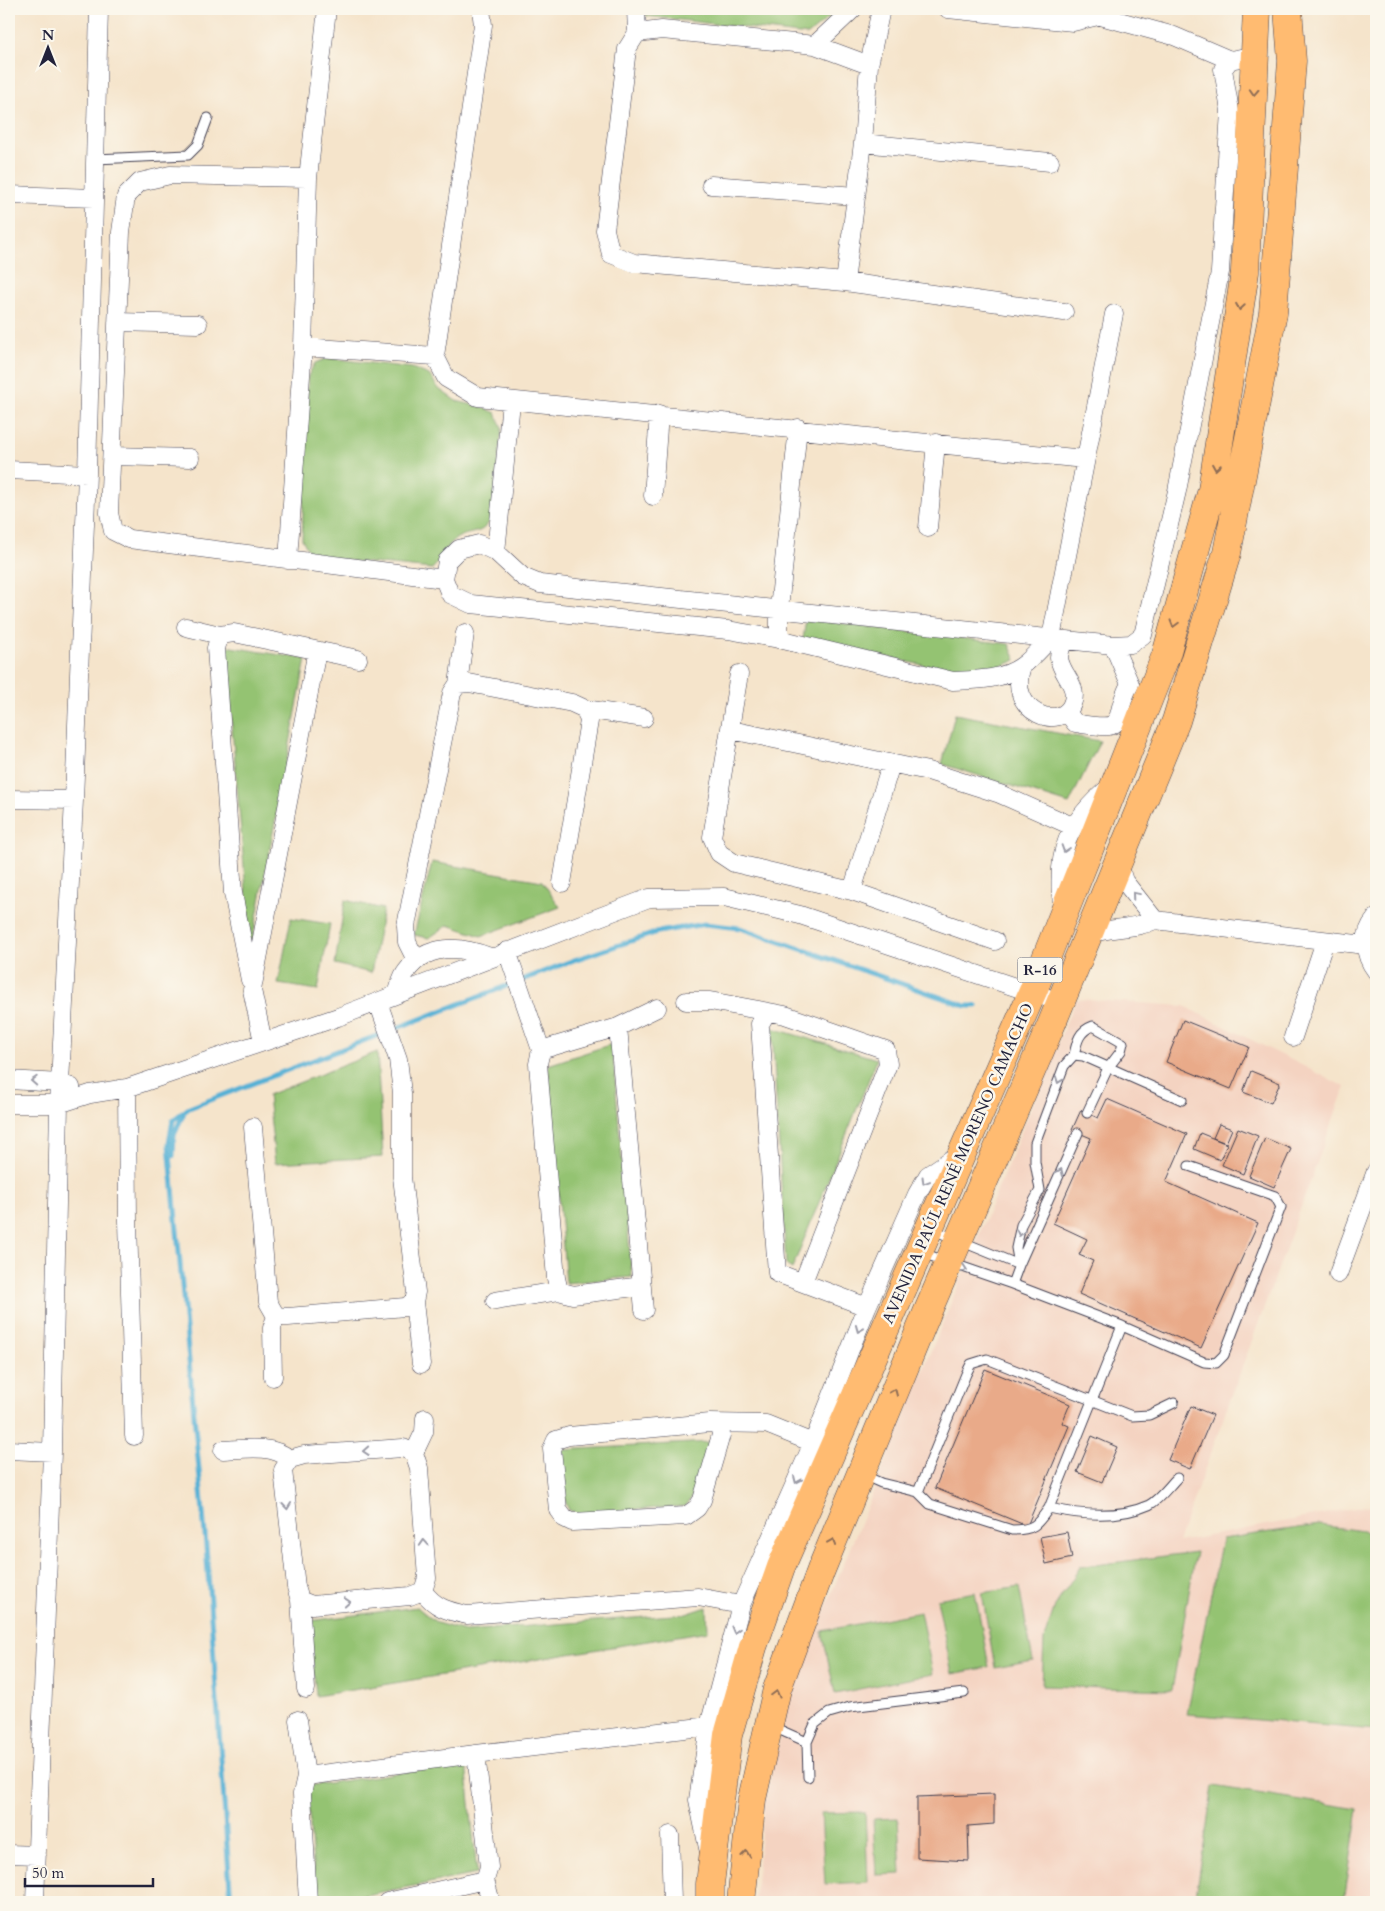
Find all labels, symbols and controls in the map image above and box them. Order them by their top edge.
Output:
north arrow [22,22,72,72]
text: N [42,26,54,45]
one-way arrow [1249,89,1260,97]
one-way arrow [1235,303,1246,311]
one-way arrow [1211,463,1221,472]
one-way arrow [1170,620,1180,628]
one-way arrow [1060,844,1070,852]
one-way arrow [1131,892,1140,901]
road number: R-16 [1018,958,1062,982]
street label: AVENIDA PAÚL RENÉ MORENO CAMACHO [877,1000,1039,1327]
one-way arrow [1055,1075,1065,1084]
one-way arrow [30,1076,38,1087]
one-way arrow [1054,1168,1065,1177]
one-way arrow [921,1176,931,1185]
one-way arrow [1015,1228,1026,1237]
one-way arrow [960,1263,968,1273]
one-way arrow [854,1325,864,1333]
one-way arrow [888,1388,899,1397]
one-way arrow [362,1445,370,1456]
one-way arrow [792,1475,803,1484]
one-way arrow [281,1502,292,1510]
one-way arrow [419,1538,430,1546]
one-way arrow [826,1538,837,1547]
one-way arrow [344,1597,352,1608]
one-way arrow [730,1625,740,1633]
one-way arrow [771,1691,781,1699]
one-way arrow [740,1849,751,1857]
scale bar [25,1856,152,1888]
text: 50 m [32,1863,64,1883]

